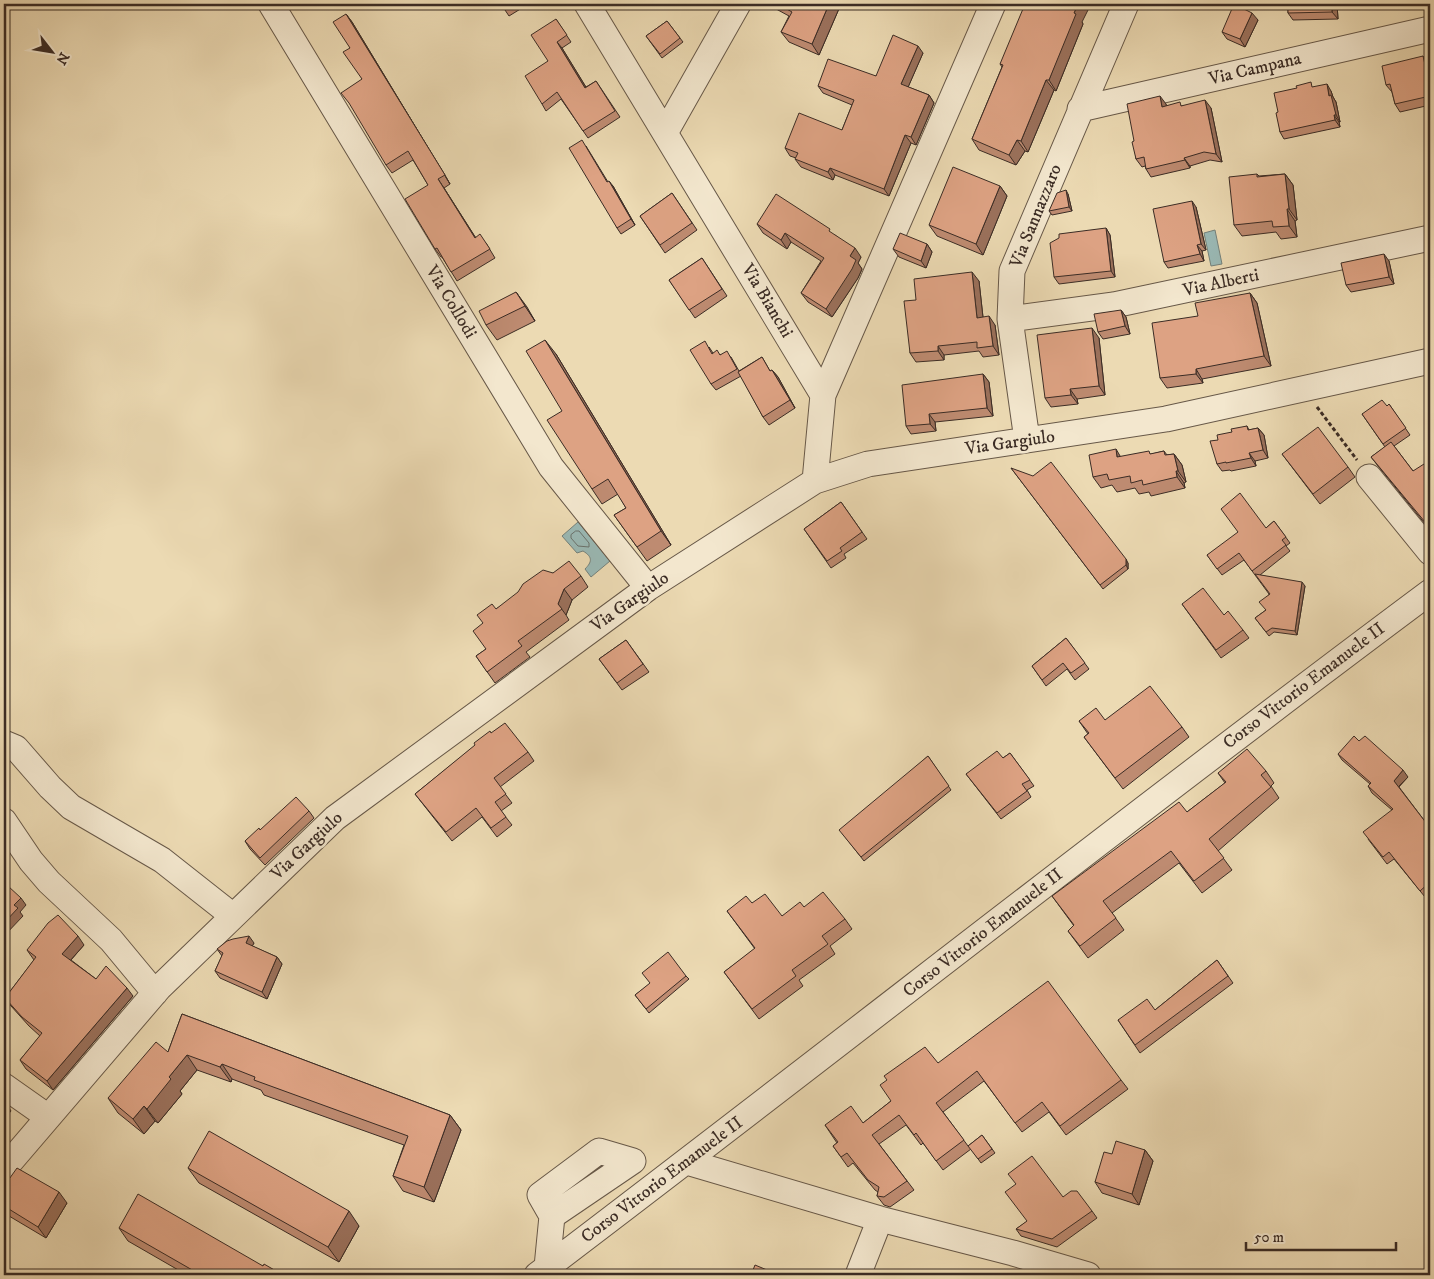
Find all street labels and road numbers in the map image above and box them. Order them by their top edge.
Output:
street label: Via Campana [1206,48,1304,91]
street label: Via Sannazzaro [1005,161,1067,272]
street label: Via Bianchi [736,259,798,342]
street label: Via Collodi [420,261,481,342]
street label: Via Alberti [1180,264,1261,302]
street label: Via Gargiulo [963,426,1057,460]
street label: Via Gargiulo [586,567,674,638]
street label: Corso Vittorio Emanuele II [1219,618,1389,754]
street label: Via Gargiulo [266,807,348,886]
street label: Corso Vittorio Emanuele II [899,864,1067,1002]
street label: Corso Vittorio Emanuele II [577,1112,747,1248]

